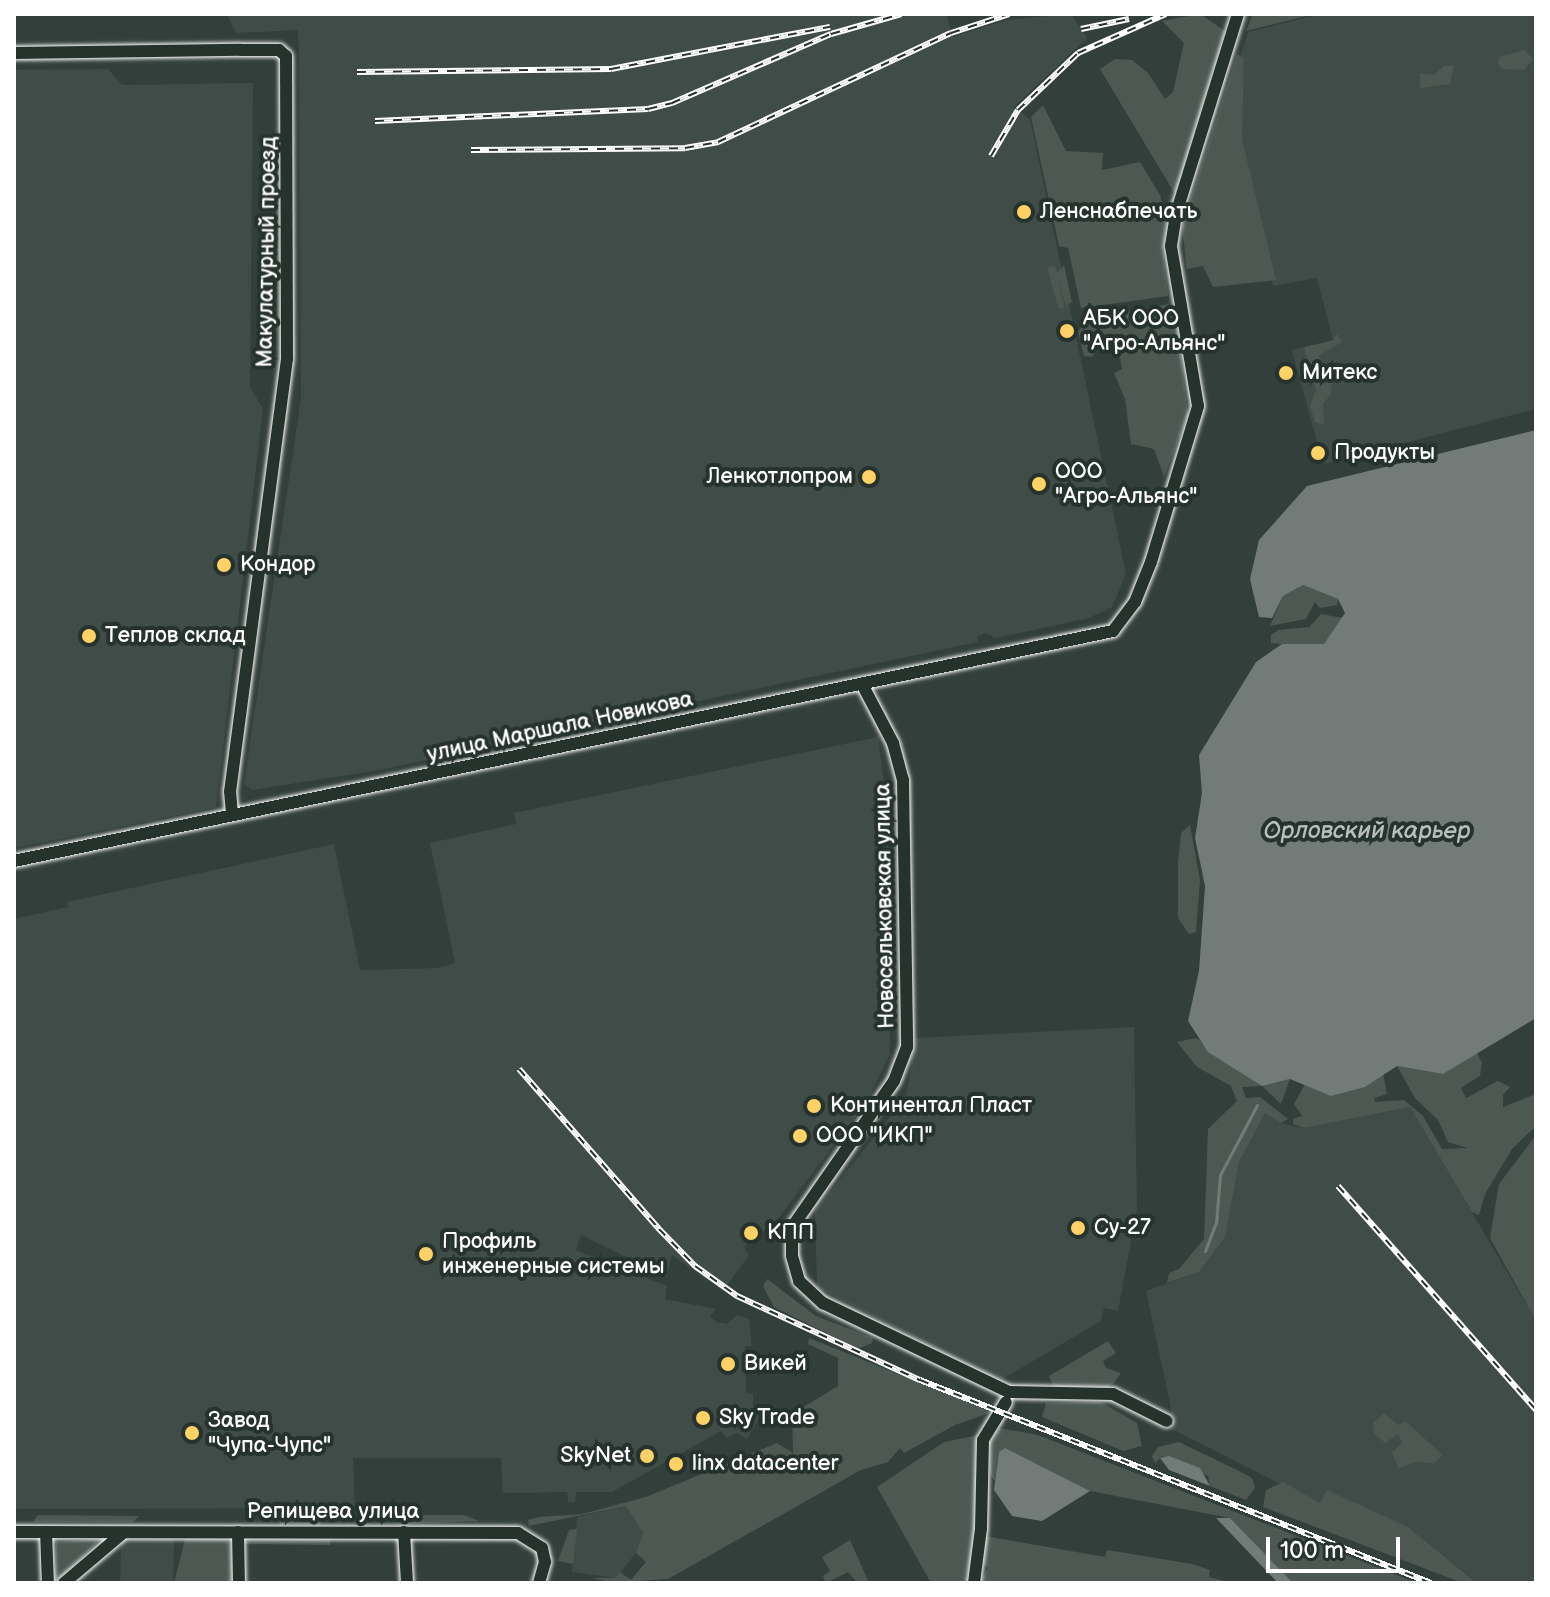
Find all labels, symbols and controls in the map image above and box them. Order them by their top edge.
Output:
street label: Макулатурный проезд [252,136,282,368]
place label: Ленснабпечать [1040,199,1197,225]
marker: Ленснабпечать [1015,203,1033,221]
place label: АБК ООО "Агро-Альянс" [1083,305,1225,356]
marker: АБК ООО "Агро-Альянс" [1058,322,1076,340]
place label: Митекс [1302,360,1377,386]
marker: Митекс [1277,364,1295,382]
place label: Продукты [1334,440,1435,466]
marker: Продукты [1309,444,1327,462]
place label: ООО "Агро-Альянс" [1055,458,1197,510]
place label: Ленкотлопром [707,464,853,490]
marker: Ленкотлопром [860,468,878,486]
marker: ООО "Агро-Альянс" [1030,475,1048,493]
place label: Кондор [240,552,315,578]
marker: Кондор [215,556,233,574]
place label: Теплов склад [105,623,246,649]
marker: Теплов склад [80,627,98,645]
street label: улица Маршала Новикова [425,686,695,768]
street label: Новосельковская улица [870,783,900,1029]
water label: Орловский карьер [1263,817,1471,845]
place label: Континентал Пласт [830,1093,1032,1119]
marker: Континентал Пласт [805,1097,823,1115]
place label: ООО "ИКП" [816,1123,933,1149]
marker: ООО "ИКП" [791,1127,809,1145]
place label: Су-27 [1094,1215,1151,1241]
marker: Су-27 [1069,1219,1087,1237]
place label: КПП [767,1220,814,1246]
marker: КПП [742,1224,760,1242]
place label: Профиль инженерные системы [442,1228,665,1280]
marker: Профиль инженерные системы [417,1245,435,1263]
place label: Викей [744,1351,807,1377]
marker: Викей [719,1355,737,1373]
place label: Sky Trade [719,1405,817,1431]
place label: Завод "Чупа-Чупс" [208,1407,331,1458]
marker: Sky Trade [694,1409,712,1427]
marker: Завод "Чупа-Чупс" [183,1424,201,1442]
place label: SkyNet [560,1443,631,1469]
marker: SkyNet [638,1447,656,1465]
place label: linx datacenter [692,1451,839,1477]
marker: linx datacenter [667,1455,685,1473]
street label: Репищева улица [247,1499,419,1525]
scale bar [1270,1521,1404,1571]
text: 100 m [1280,1536,1344,1565]

